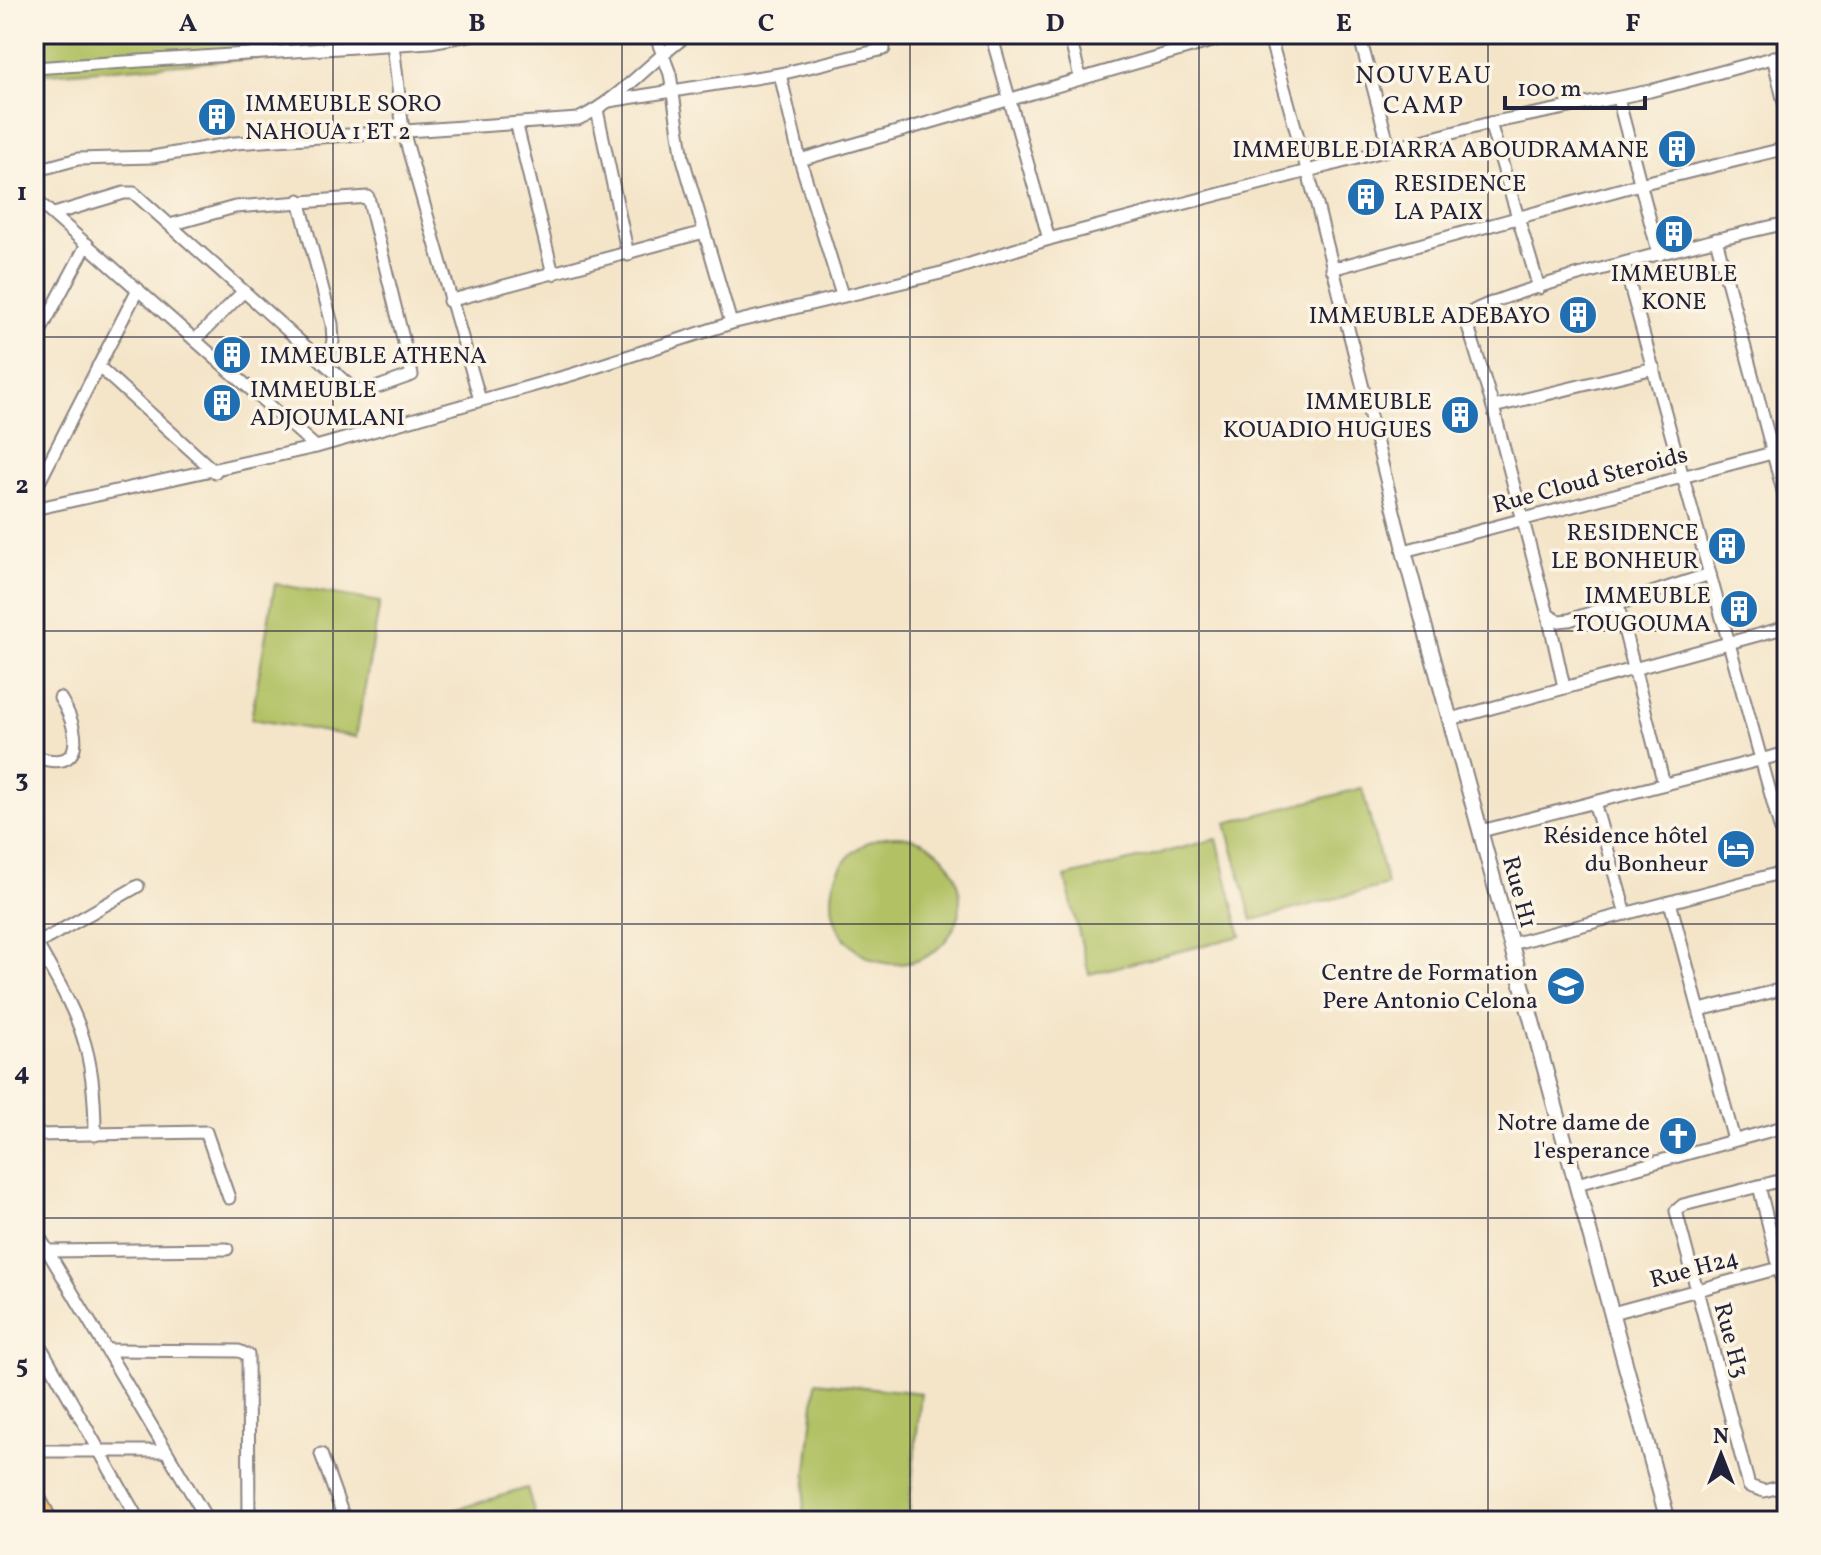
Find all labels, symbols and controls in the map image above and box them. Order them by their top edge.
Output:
text: A [179,6,198,42]
text: B [468,6,486,42]
text: C [758,6,774,42]
text: D [1045,6,1065,42]
text: E [1336,6,1352,42]
text: F [1625,6,1641,42]
district label: NOUVEAU CAMP [1355,58,1493,124]
scale bar [1505,60,1645,110]
text: 100 m [1517,73,1582,107]
place label: IMMEUBLE SORO NAHOUA 1 ET 2 [245,88,441,150]
building icon: IMMEUBLE SORO NAHOUA 1 ET 2 [196,96,238,138]
building icon: IMMEUBLE DIARRA ABOUDRAMANE [1656,128,1698,170]
place label: IMMEUBLE DIARRA ABOUDRAMANE [1232,134,1649,168]
place label: RESIDENCE LA PAIX [1394,168,1526,230]
text: 1 [17,175,27,211]
building icon: RESIDENCE LA PAIX [1345,176,1387,218]
building icon: IMMEUBLE KONE [1653,213,1695,255]
place label: IMMEUBLE KONE [1611,258,1737,320]
building icon: IMMEUBLE ADEBAYO [1557,294,1599,336]
place label: IMMEUBLE ADEBAYO [1309,300,1550,334]
building icon: IMMEUBLE ATHENA [211,334,253,376]
place label: IMMEUBLE ATHENA [260,340,487,374]
place label: IMMEUBLE ADJOUMLANI [250,374,405,436]
building icon: IMMEUBLE ADJOUMLANI [201,382,243,424]
place label: IMMEUBLE KOUADIO HUGUES [1223,386,1432,448]
building icon: IMMEUBLE KOUADIO HUGUES [1439,394,1481,436]
street label: Rue Cloud Steroids [1489,439,1692,523]
text: 2 [15,468,29,504]
place label: RESIDENCE LE BONHEUR [1551,517,1699,579]
building icon: RESIDENCE LE BONHEUR [1706,525,1748,567]
place label: IMMEUBLE TOUGOUMA [1573,580,1711,642]
building icon: IMMEUBLE TOUGOUMA [1718,588,1760,630]
text: 3 [15,762,29,798]
place label: Résidence hôtel du Bonheur [1543,820,1708,882]
hotel icon: Résidence hôtel du Bonheur [1715,828,1757,870]
street label: Rue H1 [1492,853,1544,932]
place label: Centre de Formation Pere Antonio Celona [1322,957,1538,1019]
school or university icon: Centre de Formation Pere Antonio Celona [1545,965,1587,1007]
text: 4 [14,1055,30,1091]
place label: Notre dame de l'esperance [1497,1107,1650,1169]
church icon: Notre dame de l'esperance [1657,1115,1699,1157]
street label: Rue H24 [1646,1242,1743,1298]
street label: Rue H3 [1704,1299,1756,1382]
text: 5 [16,1348,28,1384]
north arrow [1681,1415,1761,1495]
text: N [1713,1422,1729,1453]

